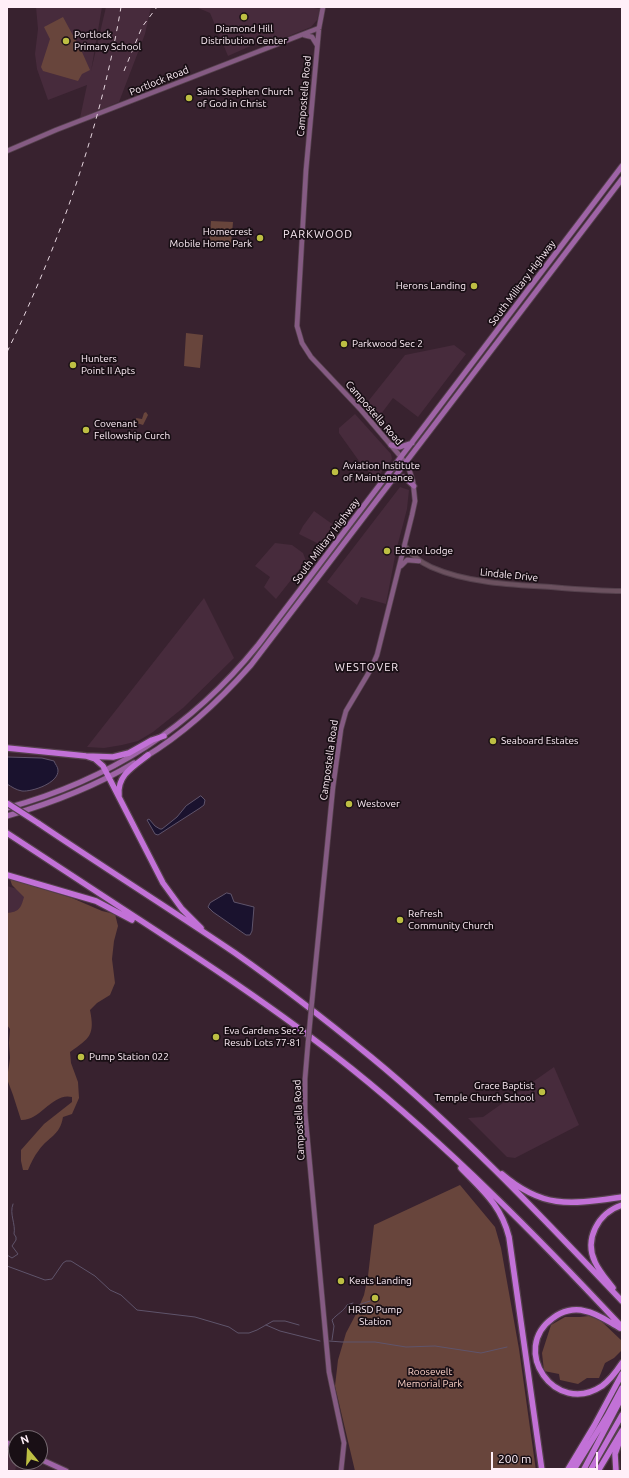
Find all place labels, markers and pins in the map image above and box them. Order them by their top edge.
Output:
marker: Diamond Hill Distribution Center [239,12,249,22]
place label: Diamond Hill Distribution Center [201,23,287,46]
place label: Portlock Primary School [74,29,141,52]
marker: Portlock Primary School [61,36,71,46]
place label: Saint Stephen Church of God in Christ [197,86,293,110]
marker: Saint Stephen Church of God in Christ [184,93,194,103]
place label: Homecrest Mobile Home Park [170,226,252,250]
marker: Homecrest Mobile Home Park [255,233,265,243]
place label: Herons Landing [396,280,466,292]
marker: Herons Landing [469,281,479,291]
place label: Parkwood Sec 2 [352,338,423,350]
marker: Parkwood Sec 2 [339,339,349,349]
place label: Hunters Point II Apts [81,353,135,376]
marker: Hunters Point II Apts [68,360,78,370]
place label: Covenant Fellowship Curch [94,418,170,442]
marker: Covenant Fellowship Curch [81,425,91,435]
place label: Aviation Institute of Maintenance [343,460,420,484]
marker: Aviation Institute of Maintenance [330,467,340,477]
place label: Econo Lodge [395,545,453,557]
marker: Econo Lodge [382,546,392,556]
place label: Seaboard Estates [501,735,578,747]
marker: Seaboard Estates [488,736,498,746]
place label: Westover [357,798,400,810]
marker: Westover [344,799,354,809]
place label: Refresh Community Church [408,908,494,932]
marker: Refresh Community Church [395,915,405,925]
place label: Eva Gardens Sec 2 Resub Lots 77-81 [224,1025,304,1048]
marker: Eva Gardens Sec 2 Resub Lots 77-81 [211,1032,221,1042]
place label: Pump Station 022 [89,1051,169,1063]
marker: Pump Station 022 [76,1052,86,1062]
place label: Grace Baptist Temple Church School [435,1080,534,1104]
marker: Grace Baptist Temple Church School [537,1087,547,1097]
place label: Keats Landing [349,1275,412,1287]
marker: Keats Landing [336,1276,346,1286]
marker: HRSD Pump Station [370,1293,380,1303]
place label: HRSD Pump Station [348,1304,402,1328]

